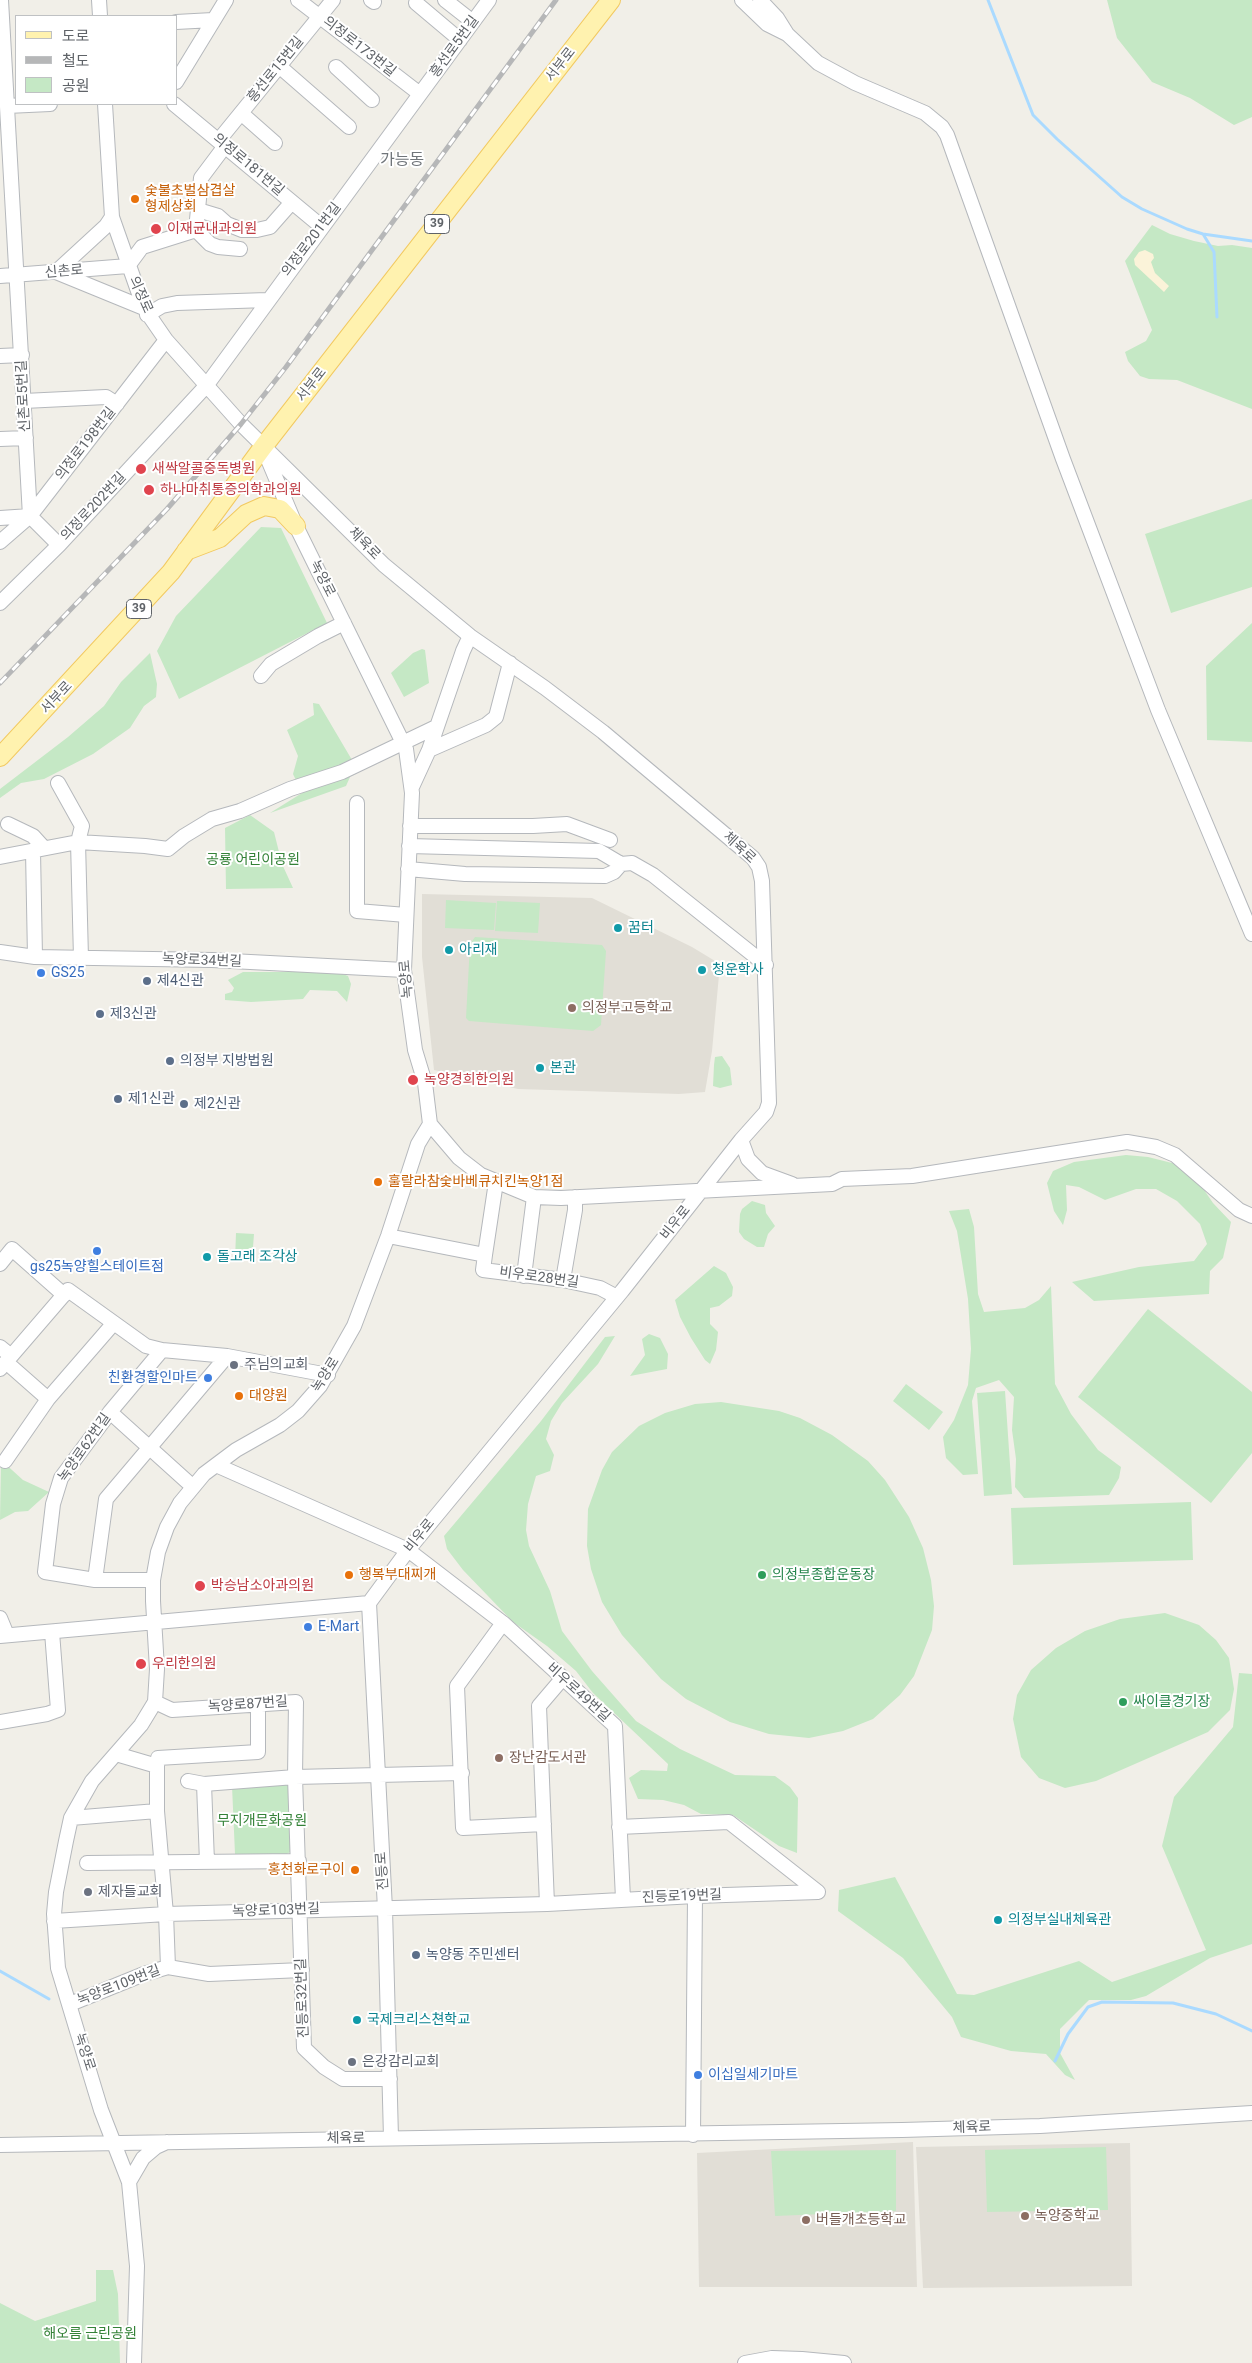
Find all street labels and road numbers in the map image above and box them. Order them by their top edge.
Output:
street label: 의정로173번길 [319,13,399,81]
street label: 흥선로5번길 [427,13,483,81]
street label: 흥선로15번길 [244,34,308,106]
street label: 서부로 [542,45,580,85]
street label: 의정로181번길 [209,130,287,200]
street label: 의정로201번길 [279,200,345,280]
road number: 39 [424,214,450,233]
street label: 신촌로 [44,262,84,282]
street label: 의정로 [124,274,156,316]
street label: 신촌로5번길 [14,359,34,433]
street label: 서부로 [293,365,331,405]
street label: 의정로198번길 [52,404,120,484]
street label: 의정로202번길 [58,469,130,545]
street label: 체육로 [345,524,383,564]
street label: 녹양로 [306,558,338,600]
road number: 39 [126,600,152,618]
street label: 서부로 [38,678,76,718]
street label: 체육로 [719,829,759,867]
street label: 녹양로34번길 [162,951,242,971]
street label: 녹양로 [397,959,417,999]
street label: 비우로 [657,1203,695,1243]
street label: 비우로28번길 [498,1264,580,1292]
street label: 녹양로 [309,1354,343,1396]
street label: 녹양로62번길 [55,1410,115,1486]
street label: 비우로 [401,1516,439,1556]
street label: 비우로49번길 [543,1660,613,1726]
street label: 녹양로87번길 [207,1694,289,1716]
street label: 진등로 [373,1851,393,1891]
street label: 진등로19번길 [642,1887,722,1907]
street label: 녹양로103번길 [232,1901,320,1921]
street label: 진등로32번길 [293,1958,313,2038]
street label: 녹양로109번길 [75,1962,163,2010]
street label: 녹양로 [70,2031,98,2073]
street label: 체육로 [952,2119,992,2137]
street label: 체육로 [327,2130,365,2148]

